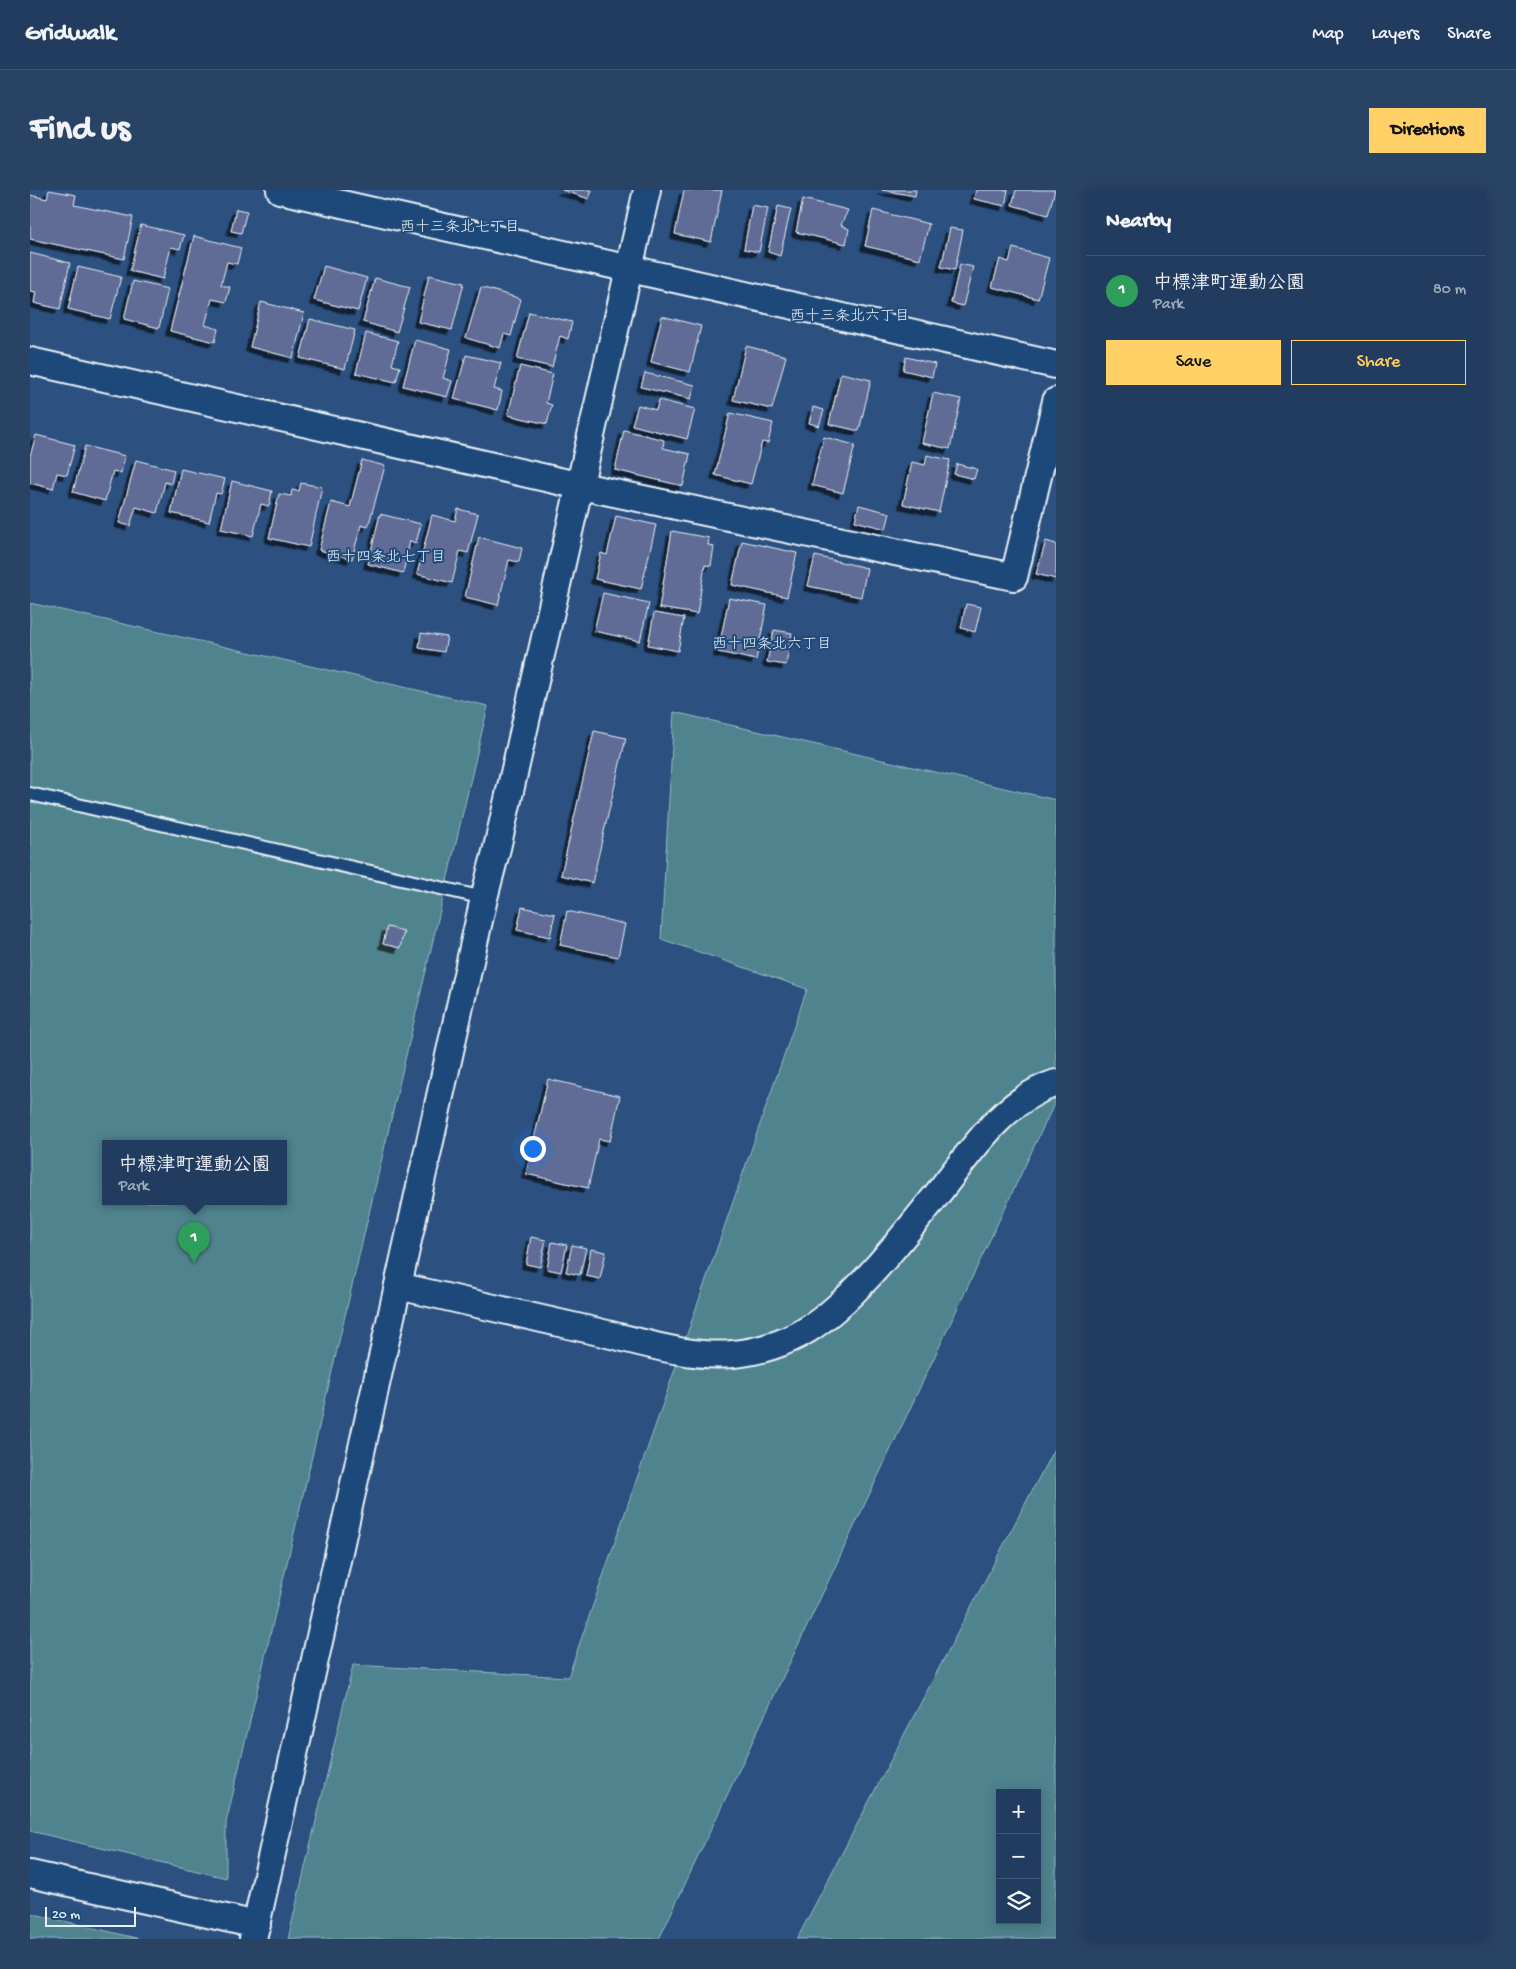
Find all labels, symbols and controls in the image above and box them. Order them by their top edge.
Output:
text: Gridwalk [25,20,116,49]
text: Map [1312,24,1344,45]
text: Layers [1372,24,1419,45]
text: Share [1447,24,1491,45]
button: Directions [1369,108,1486,153]
text: Find us [30,110,130,151]
text: Nearby [1106,210,1171,235]
district label: 西十三条北七丁目 [400,218,520,237]
text: 中標津町運動公園 [1153,273,1305,296]
text: 1 [1119,281,1125,300]
text: 80 m [1433,281,1466,300]
text: Park [1153,296,1184,315]
district label: 西十三条北六丁目 [790,307,910,326]
button: Save [1106,340,1281,385]
button: Share [1291,340,1466,385]
district label: 西十四条北七丁目 [326,548,446,567]
district label: 西十四条北六丁目 [712,635,832,654]
your location [520,1136,546,1162]
popup [102,1140,287,1205]
text: 中標津町運動公園 [118,1155,271,1178]
text: Park [118,1178,149,1197]
pin: 1 [178,1222,210,1263]
map controls [996,1789,1041,1924]
button: + [996,1789,1041,1834]
button: − [996,1834,1041,1879]
button: layers [996,1879,1041,1924]
scale bar [45,1904,136,1927]
text: 20 m [52,1907,80,1924]

